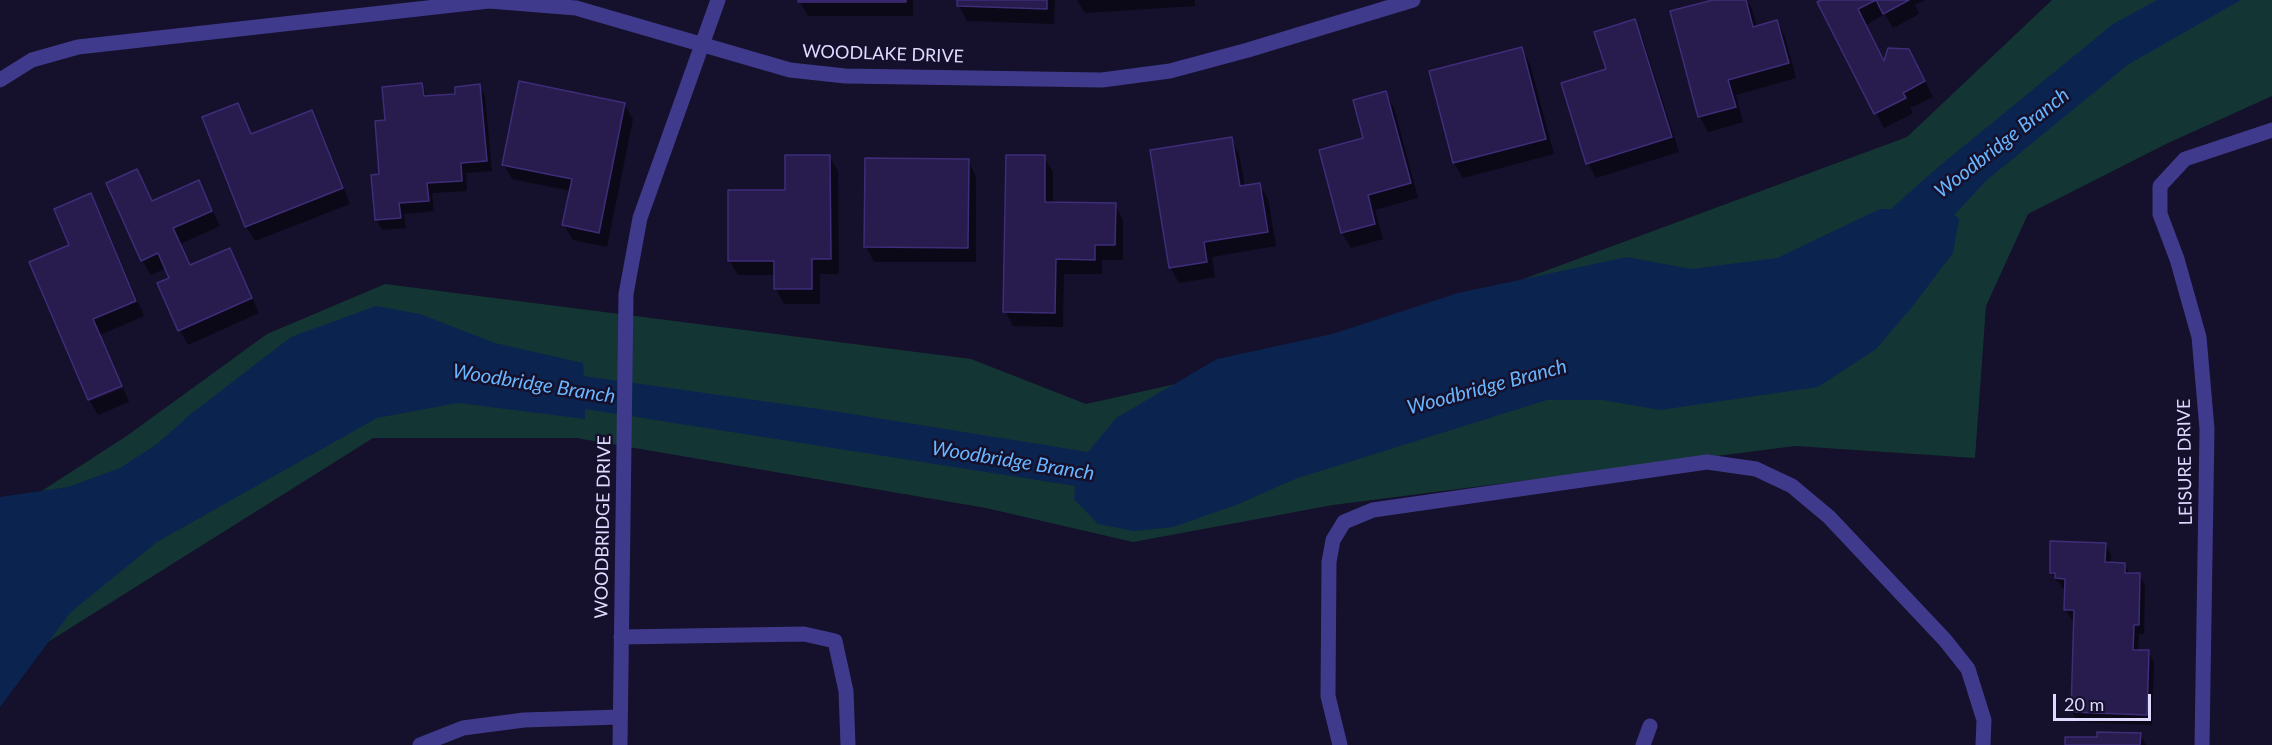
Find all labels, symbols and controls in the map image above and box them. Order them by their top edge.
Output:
street label: WOODLAKE DRIVE [802,40,964,68]
water label: Woodbridge Branch [1930,83,2074,203]
water label: Woodbridge Branch [1405,354,1569,420]
water label: Woodbridge Branch [451,359,617,409]
street label: LEISURE DRIVE [2173,399,2197,525]
street label: WOODBRIDGE DRIVE [591,435,615,619]
water label: Woodbridge Branch [930,436,1096,486]
scale bar [2056,682,2154,720]
text: 20 m [2064,693,2104,715]

